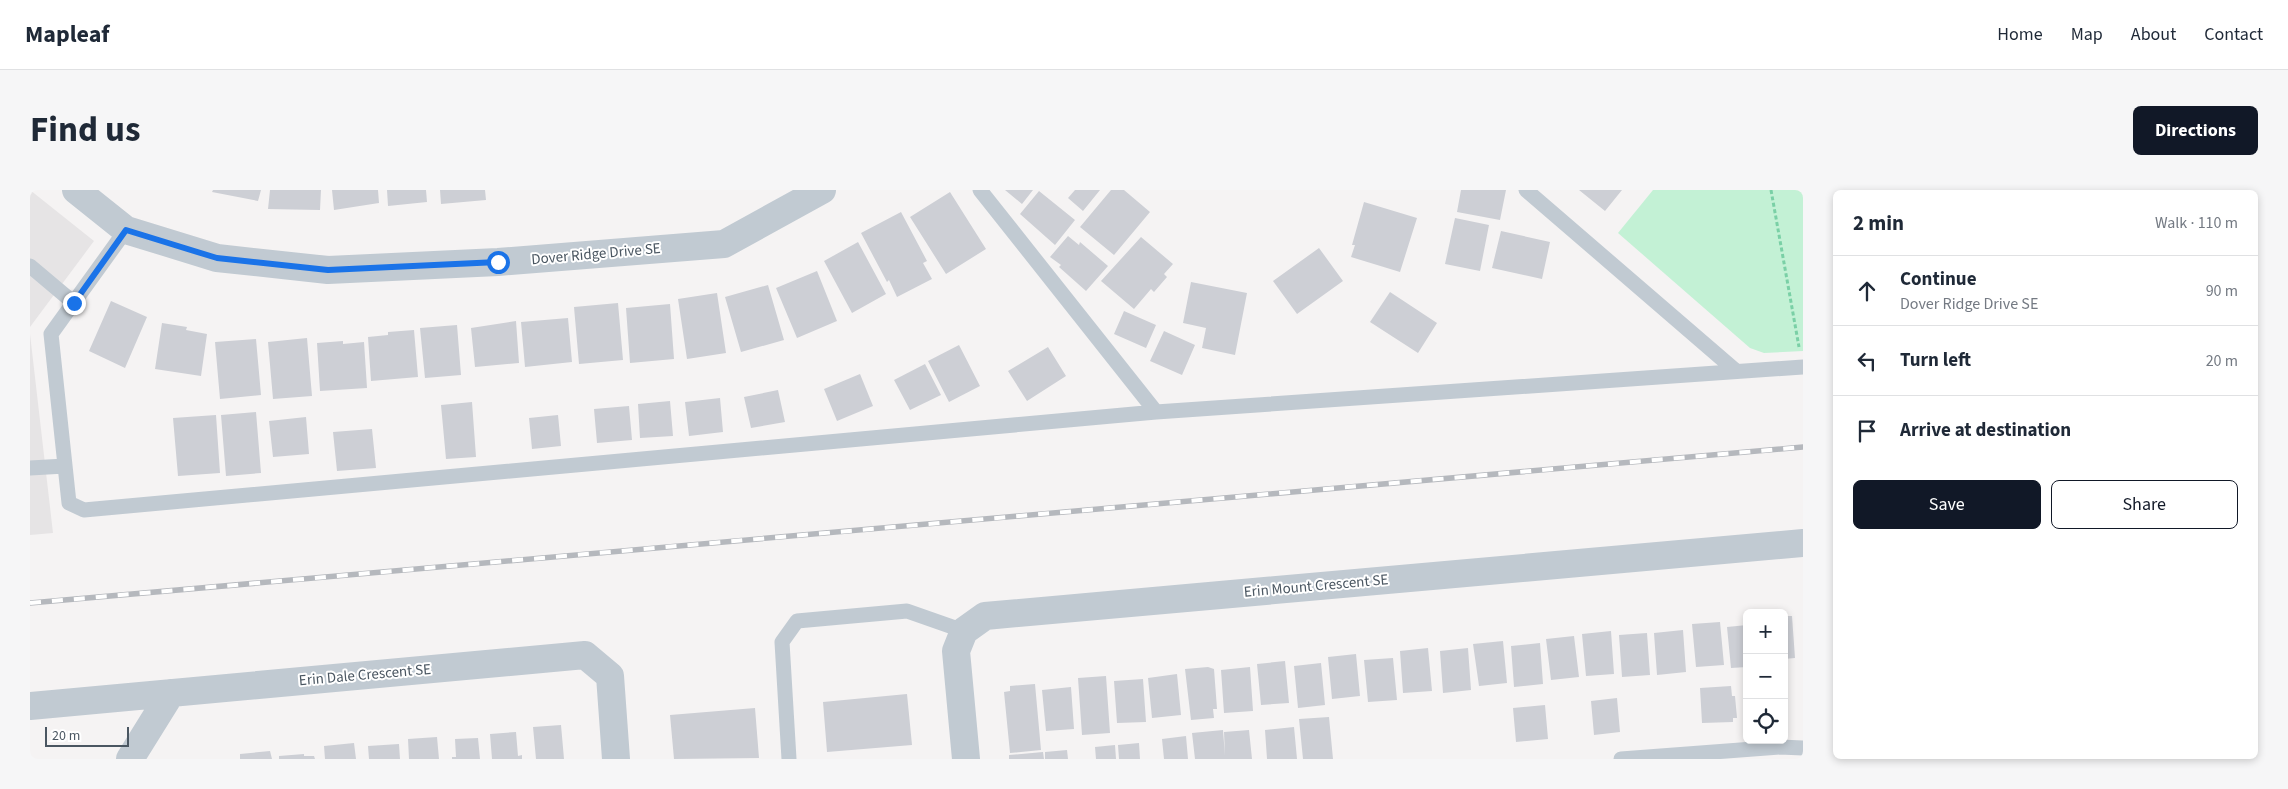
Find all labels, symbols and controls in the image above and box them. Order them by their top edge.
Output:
text: Mapleaf [25,17,110,52]
text: Home [1997,22,2043,47]
text: Map [2071,22,2103,47]
text: About [2131,22,2176,47]
text: Contact [2204,22,2263,47]
text: Find us [30,105,140,155]
button: Directions [2133,106,2258,155]
text: 2 min [1853,208,1904,238]
text: Walk · 110 m [2155,212,2238,234]
street label: Dover Ridge Drive SE [530,238,662,270]
route start [487,251,510,274]
text: Continue [1900,266,1977,293]
icon: ahead [1853,277,1881,305]
text: 90 m [2206,280,2238,302]
route end [63,292,86,315]
text: Dover Ridge Drive SE [1900,293,2038,315]
icon: left [1853,347,1881,375]
text: Turn left [1900,347,1971,374]
text: 20 m [2206,350,2238,372]
icon: arrive [1853,417,1881,445]
text: Arrive at destination [1900,417,2071,444]
button: Save [1853,480,2041,529]
button: Share [2051,480,2238,529]
street label: Erin Mount Crescent SE [1243,569,1389,603]
map controls [1743,609,1788,744]
button: + [1743,609,1788,654]
button: − [1743,654,1788,699]
street label: Erin Dale Crescent SE [298,659,432,691]
button: locate [1743,699,1788,744]
scale bar [45,724,129,747]
text: 20 m [52,726,80,746]

